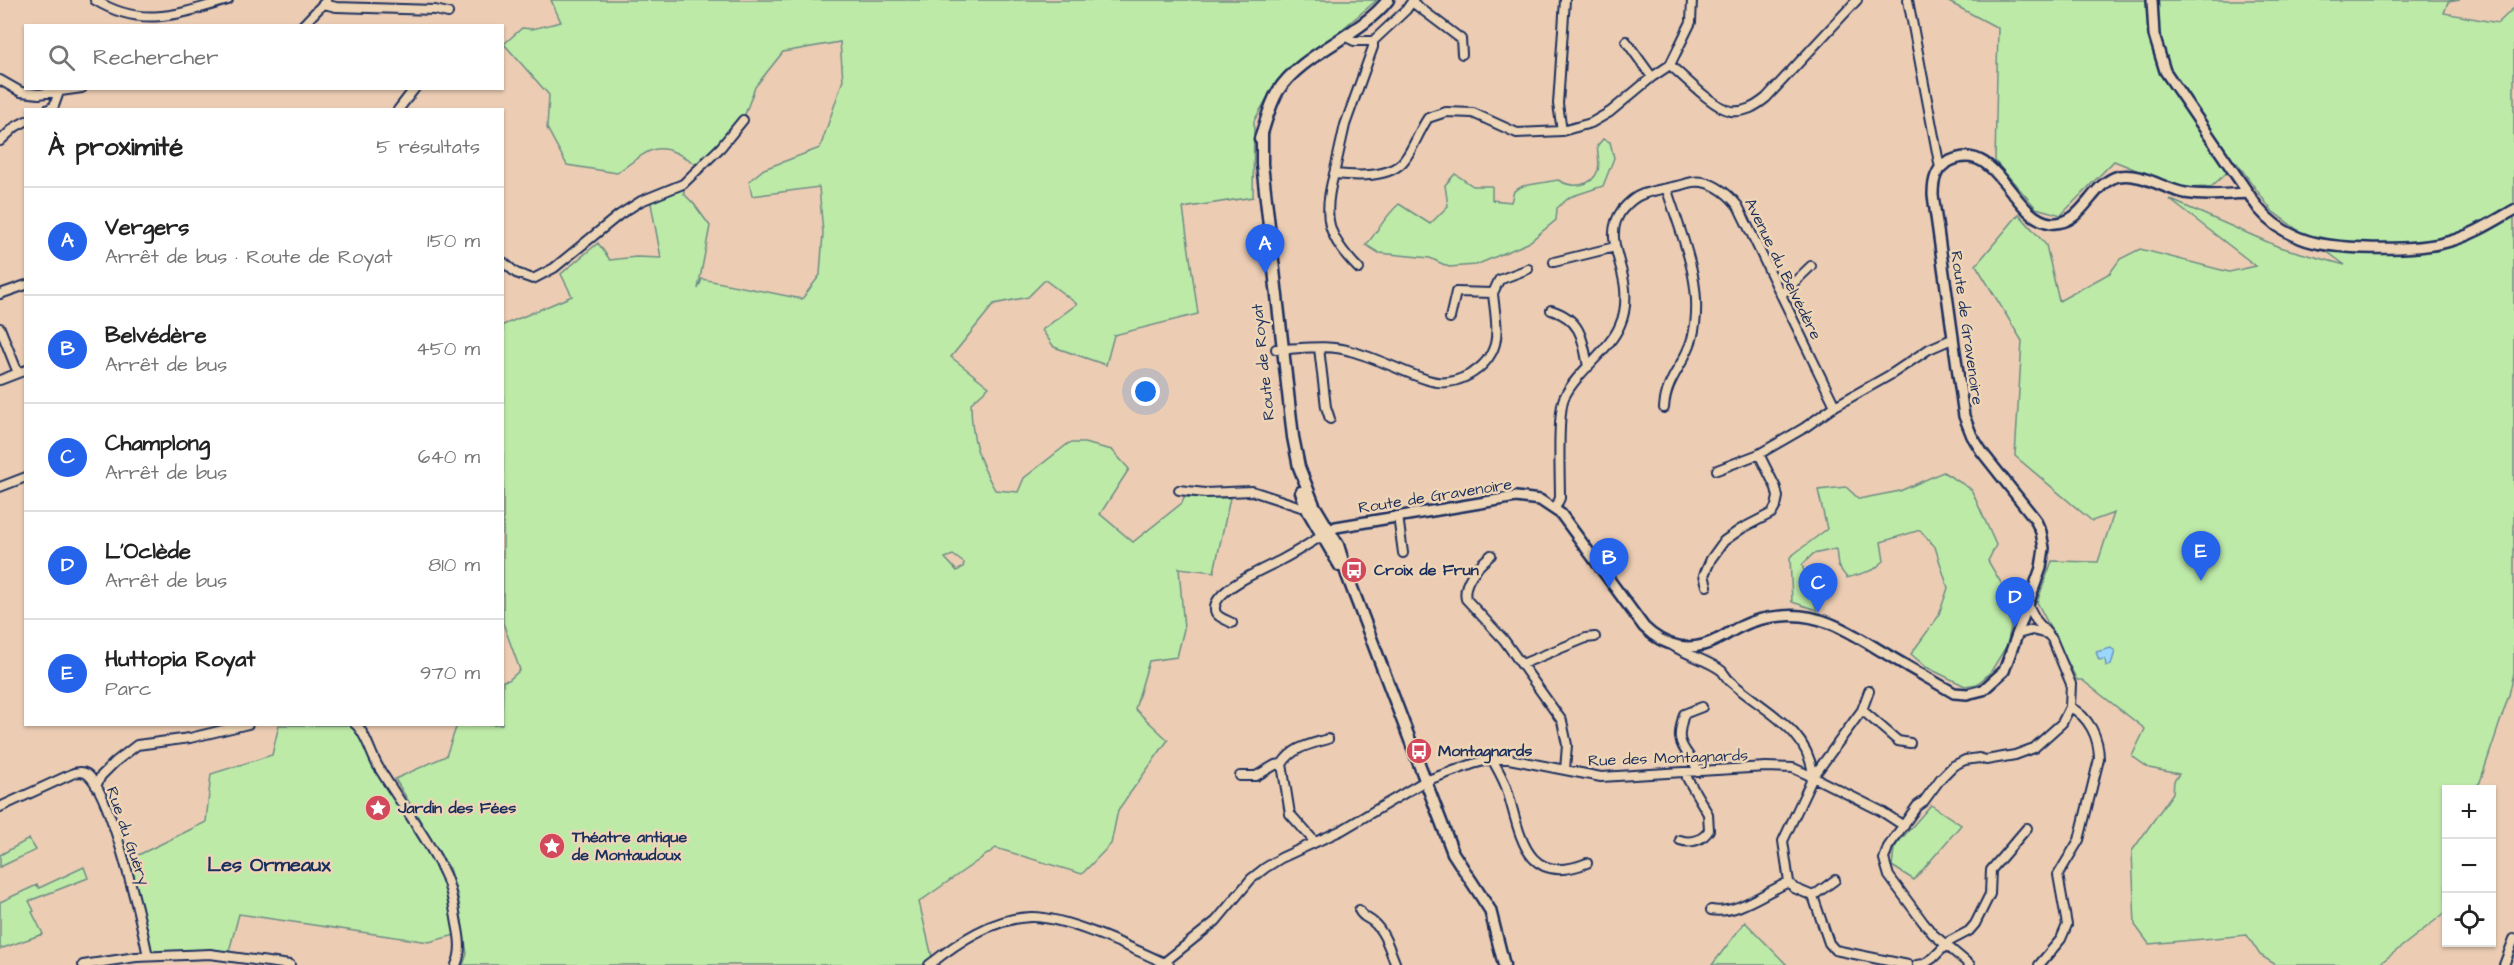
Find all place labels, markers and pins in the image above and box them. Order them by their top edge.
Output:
pin: A [1246,224,1284,274]
pin: E [2182,532,2220,581]
pin: B [1590,538,1628,588]
bus stop icon: Croix de Frun [1339,555,1369,585]
place label: Croix de Frun [1374,559,1479,581]
pin: C [1798,564,1838,613]
pin: D [1996,578,2034,627]
bus stop icon: Montagnards [1404,736,1434,766]
place label: Montagnards [1438,740,1532,764]
place icon: Jardin des Fées [363,793,393,823]
place label: Jardin des Fées [397,797,516,819]
place label: Théatre antique de Montaudoux [571,826,687,866]
place icon: Théatre antique de Montaudoux [537,831,567,861]

